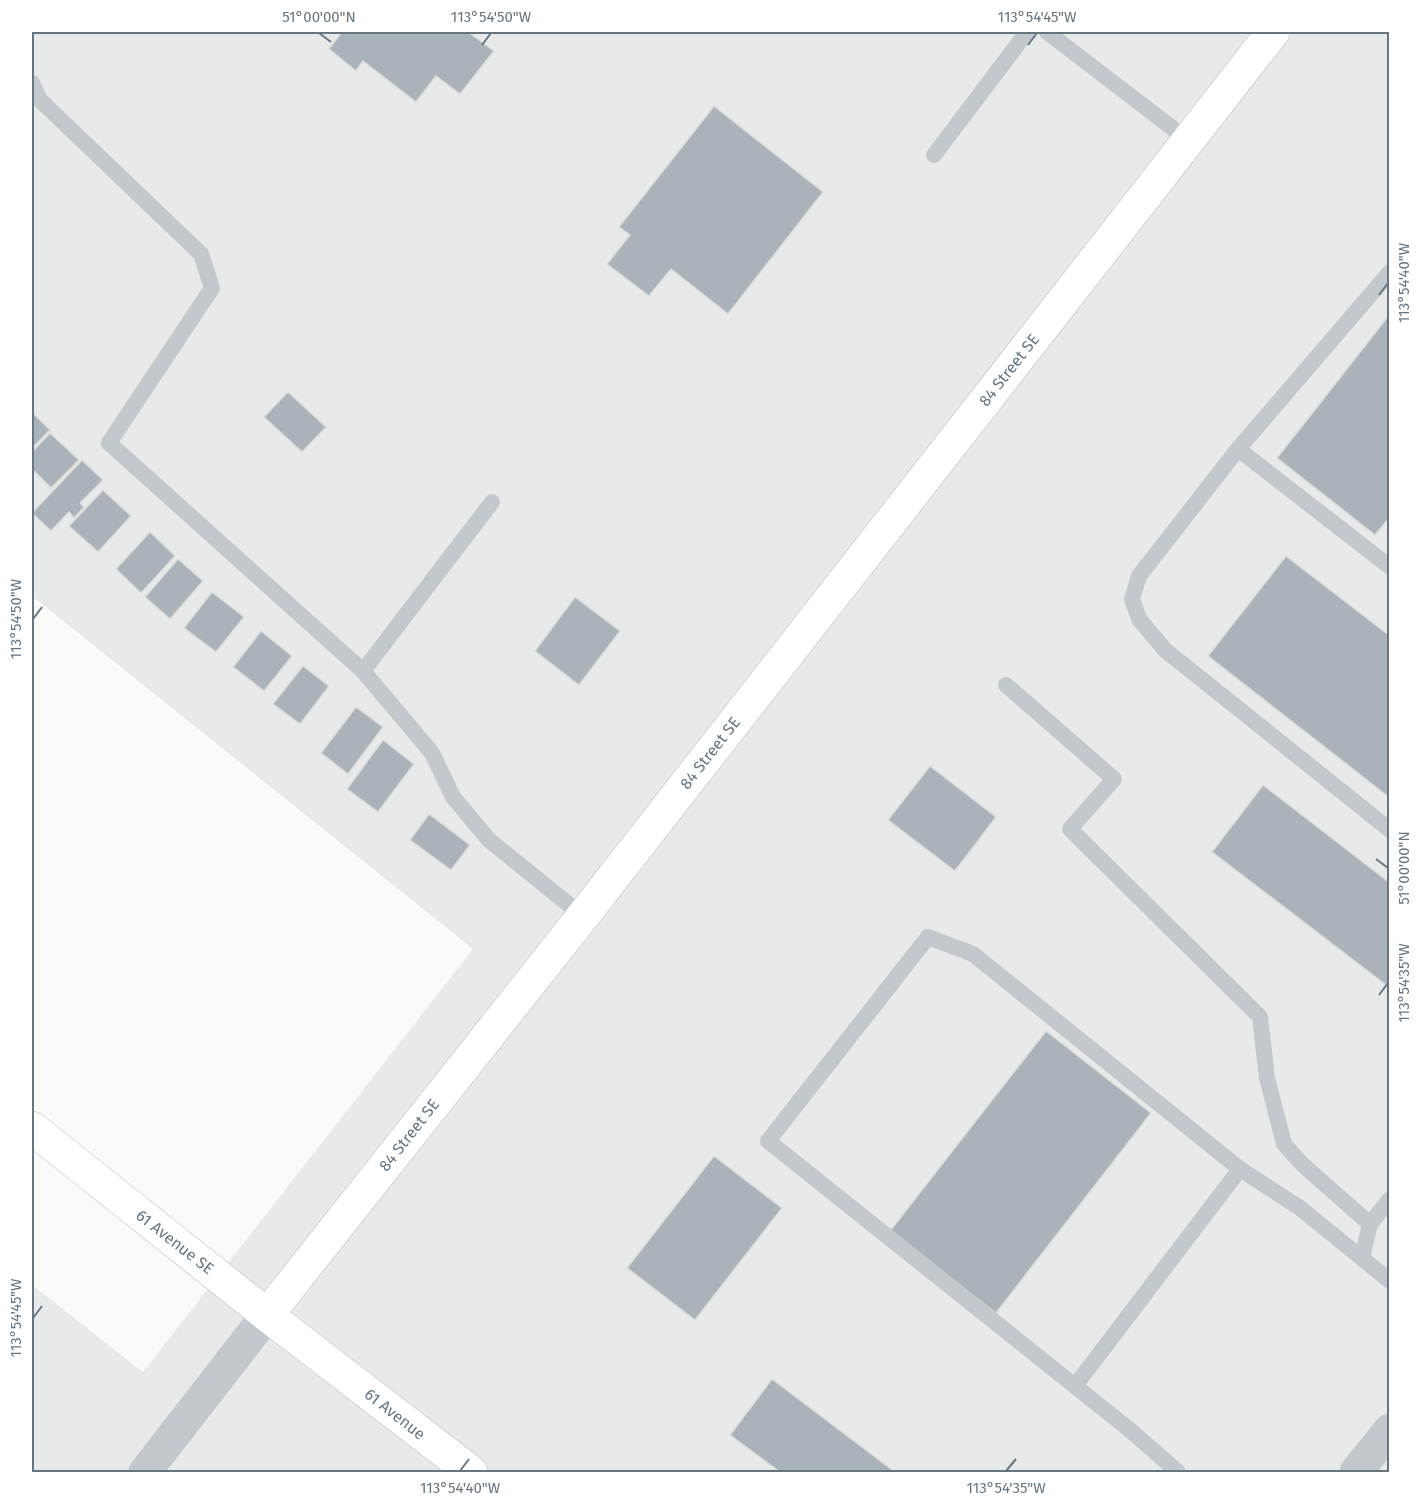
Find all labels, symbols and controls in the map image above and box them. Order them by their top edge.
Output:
text: 51°00'00"N [282,8,356,26]
text: 113°54'50"W [451,8,532,26]
text: 113°54'45"W [998,8,1077,26]
text: 113°54'40"W [1395,242,1413,323]
street label: 84 Street SE [975,330,1043,410]
text: 113°54'50"W [7,578,25,659]
street label: 84 Street SE [676,713,744,793]
text: 51°00'00"N [1395,831,1413,905]
text: 113°54'35"W [1395,943,1413,1023]
street label: 84 Street SE [375,1095,443,1175]
street label: 61 Avenue SE [132,1206,218,1278]
text: 113°54'45"W [7,1278,25,1357]
street label: 61 Avenue [361,1384,429,1444]
text: 113°54'40"W [420,1479,501,1497]
text: 113°54'35"W [966,1479,1046,1497]

